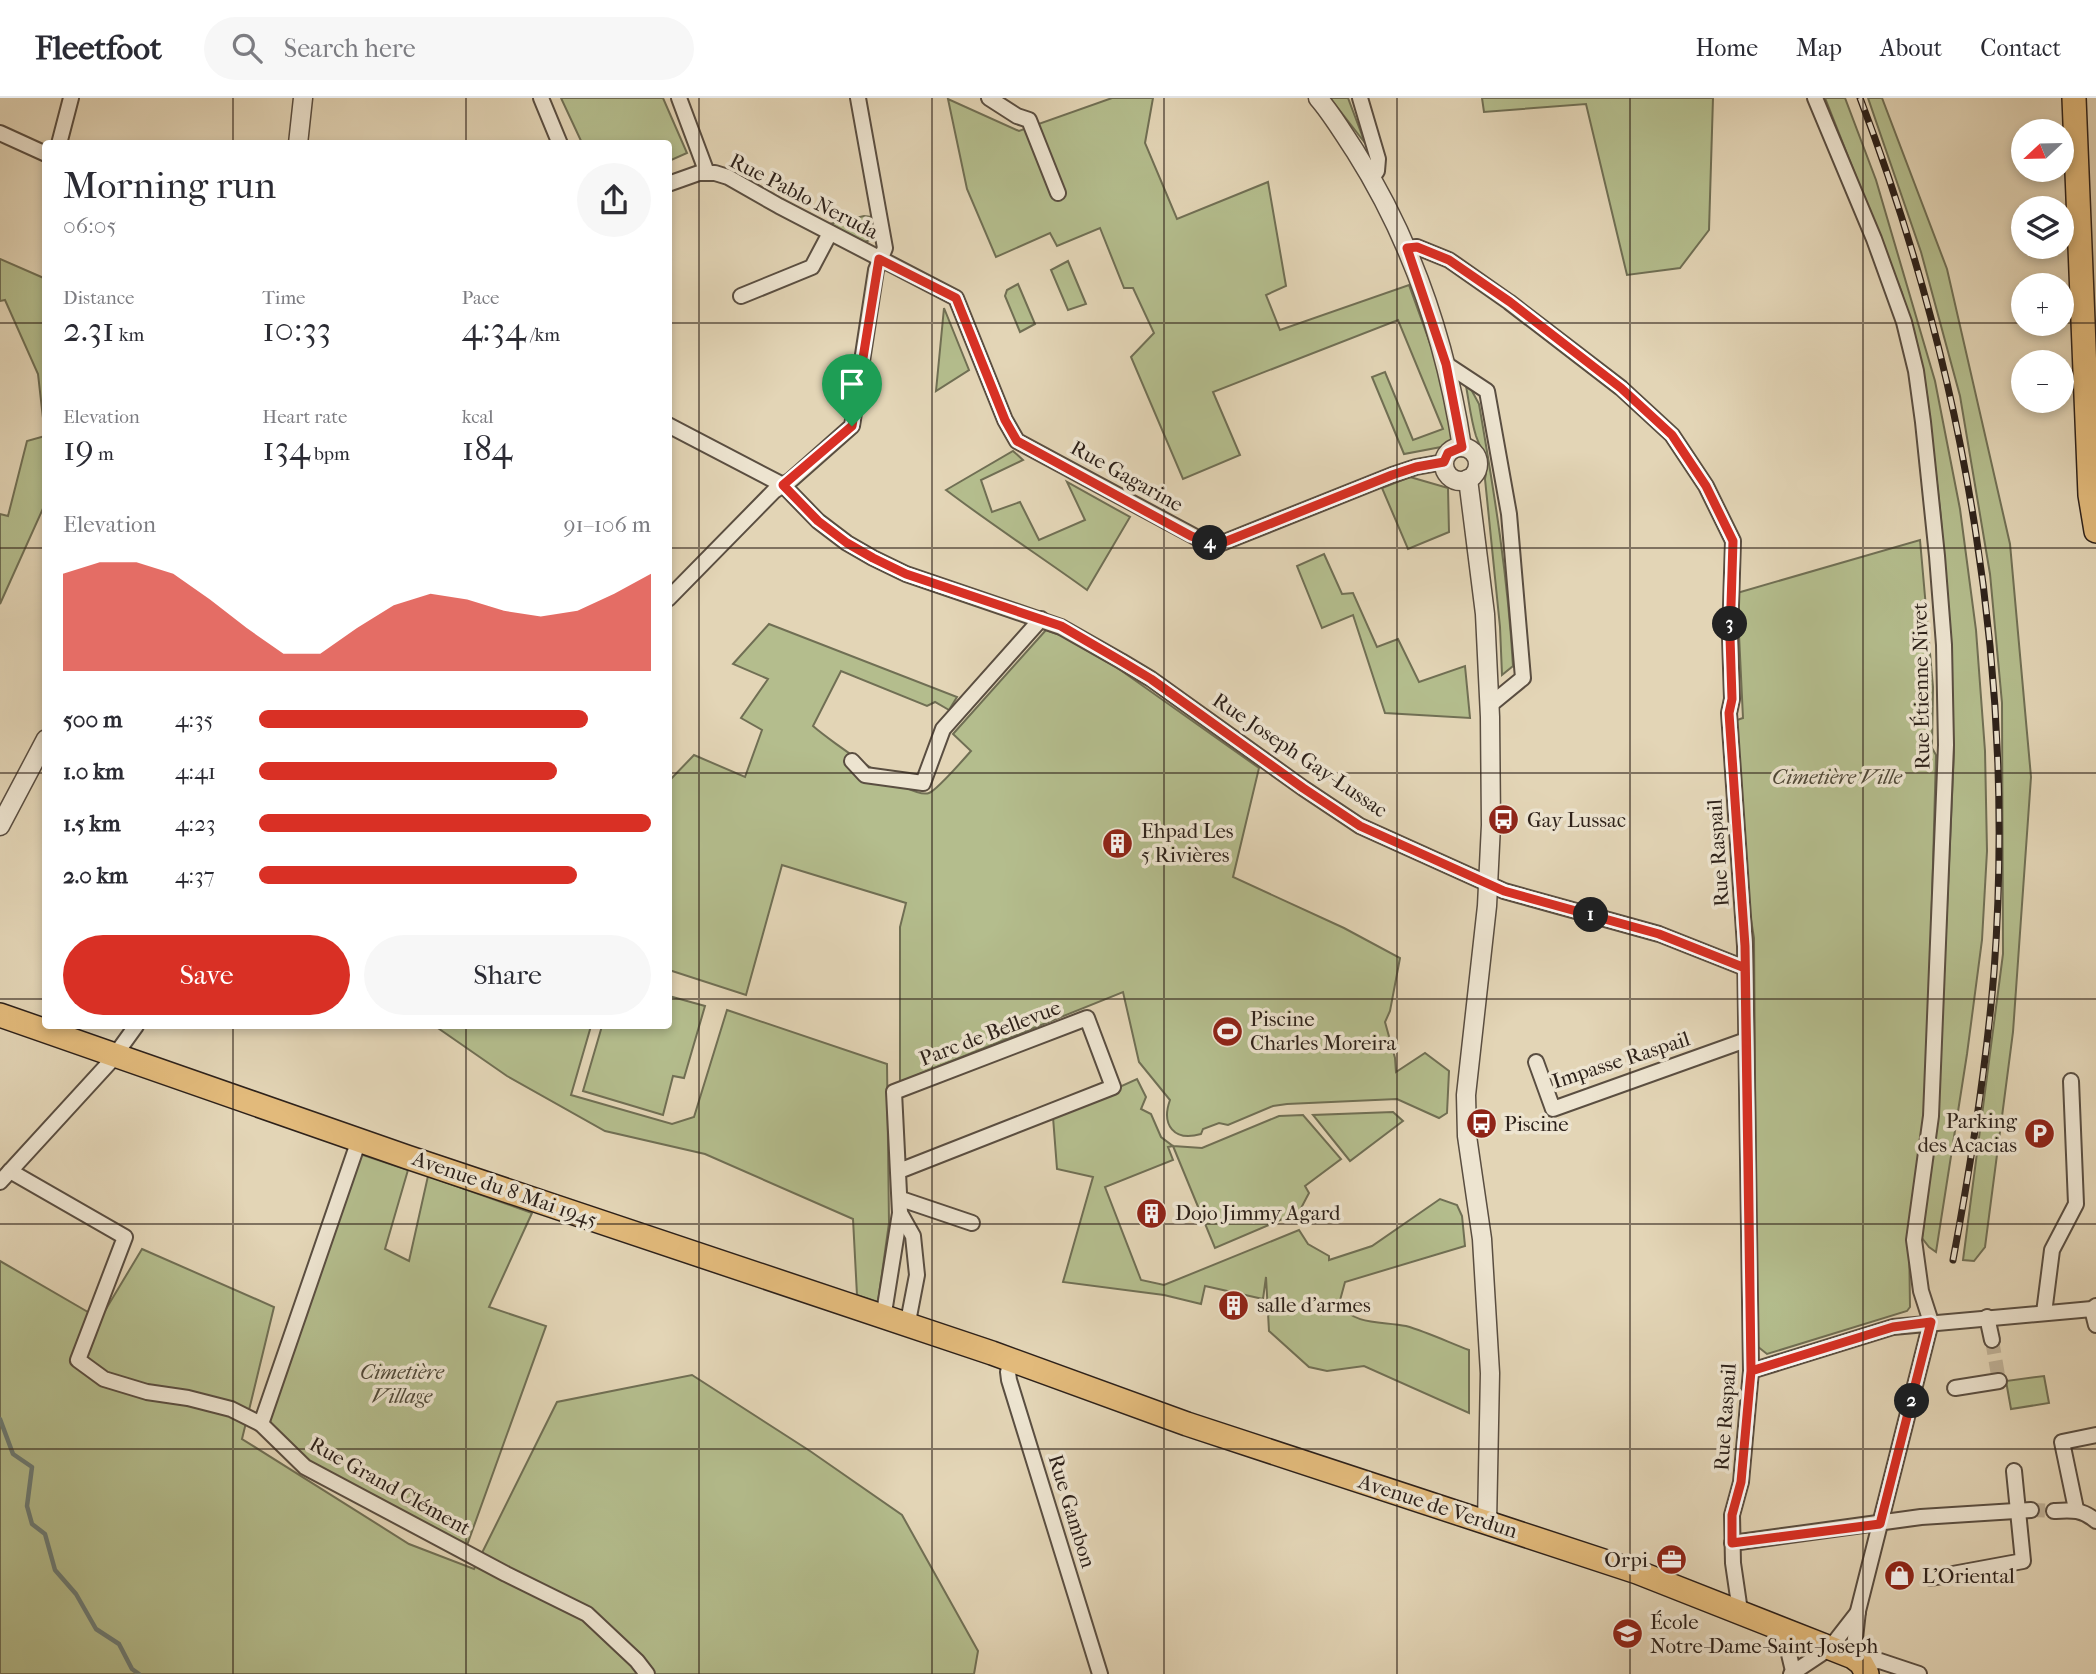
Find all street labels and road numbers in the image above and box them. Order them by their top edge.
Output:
street label: Rue Pablo Neruda [726,148,882,244]
street label: Rue Gagarine [1067,435,1187,517]
street label: Rue Étienne Nivet [1908,602,1934,770]
street label: Rue Joseph Gay-Lussac [1208,688,1392,822]
street label: Rue Raspail [1702,798,1734,908]
street label: Parc de Bellevue [916,995,1064,1071]
street label: Impasse Raspail [1549,1026,1693,1094]
street label: Avenue du 8 Mai 1945 [408,1146,601,1232]
street label: Rue Raspail [1709,1362,1741,1472]
street label: Rue Grand Clément [305,1432,475,1541]
street label: Rue Gambon [1043,1451,1101,1571]
street label: Avenue de Verdun [1355,1469,1520,1543]

